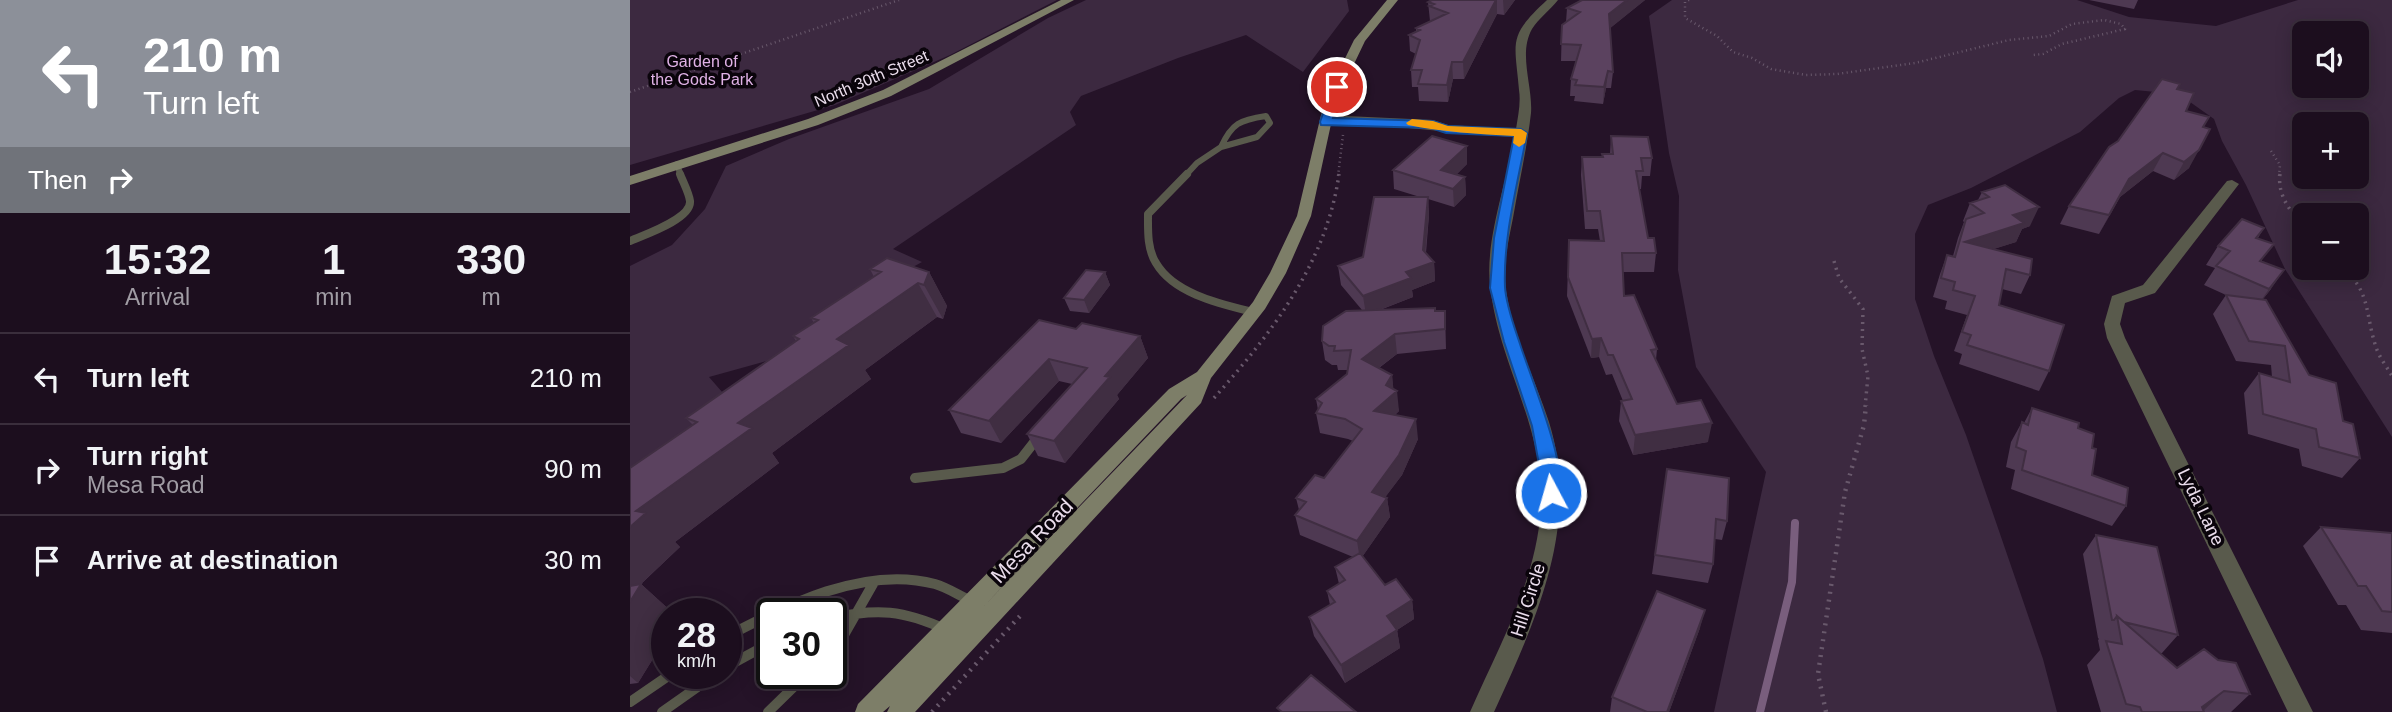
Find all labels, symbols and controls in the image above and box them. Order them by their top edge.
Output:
map controls [2292,21,2369,280]
button: sound [2292,21,2369,98]
icon: left [28,28,119,119]
text: 210 m [143,28,282,82]
street label: North 30th Street [812,47,931,110]
park label: Garden of the Gods Park [651,53,754,88]
pin [1307,57,1367,117]
icon: arrive [1318,68,1356,106]
text: Turn left [143,85,259,121]
button: + [2292,112,2369,189]
icon: right [101,161,139,199]
text: Then [28,165,87,195]
button: − [2292,203,2369,280]
text: 15:32 [104,236,211,283]
text: 1 [322,236,345,283]
text: 330 [456,236,526,283]
text: Arrival [125,284,190,310]
text: min [315,284,352,310]
text: m [482,284,501,310]
icon: left [28,360,66,398]
text: Turn left [87,363,189,393]
text: 210 m [530,363,602,393]
text: Turn right [87,441,208,471]
icon: right [28,451,66,489]
text: 90 m [544,454,602,484]
position arrow [1514,456,1588,530]
street label: Lyda Lane [2174,465,2228,549]
text: Mesa Road [87,472,205,498]
street label: Mesa Road [986,494,1077,587]
icon: arrive [28,542,66,580]
text: Arrive at destination [87,545,338,575]
text: 30 m [544,545,602,575]
street label: Hill Circle [1507,561,1549,639]
speed limit sign: 30 [756,598,847,689]
text: 28 [677,615,716,654]
text: km/h [677,651,716,671]

